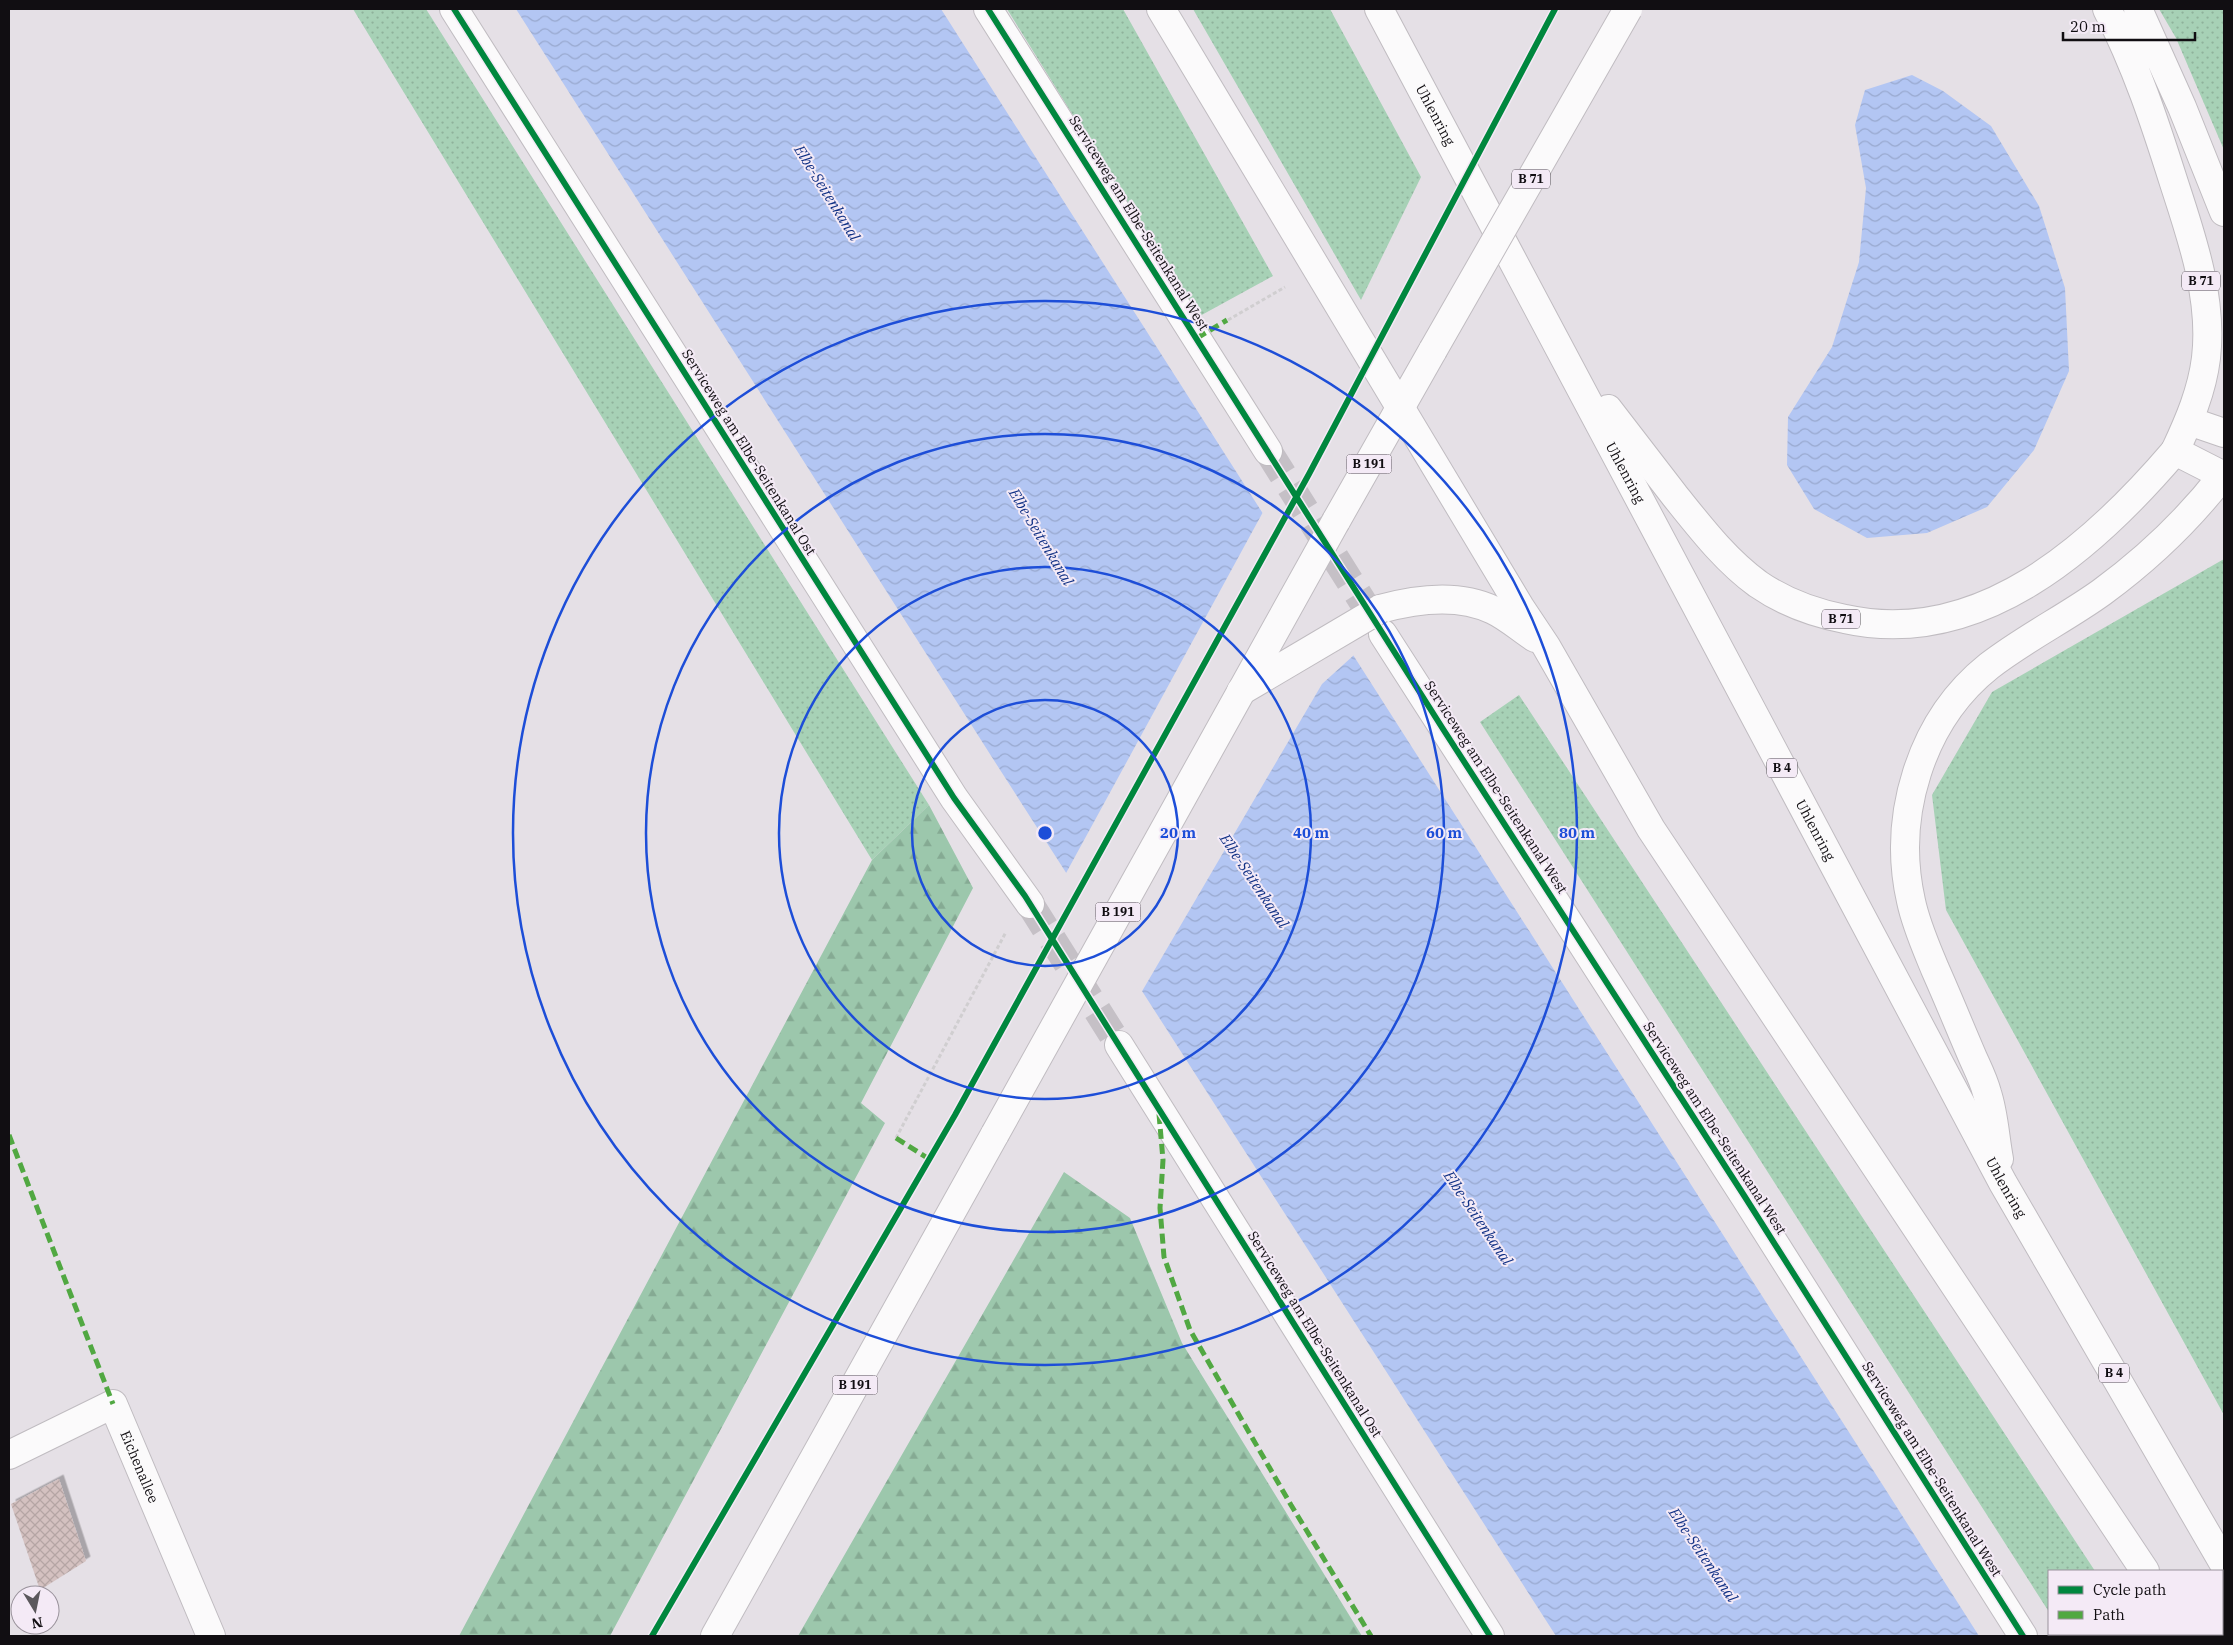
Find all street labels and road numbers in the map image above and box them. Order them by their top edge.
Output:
street label: Uhlenring [1412,81,1459,149]
street label: Serviceweg am Elbe-Seitenkanal West [1065,112,1213,334]
road number: B 71 [1512,170,1550,188]
road number: B 71 [2182,272,2220,290]
street label: Serviceweg am Elbe-Seitenkanal Ost [678,346,820,559]
street label: Uhlenring [1602,439,1649,507]
road number: B 191 [1346,454,1392,474]
road number: B 71 [1822,610,1860,628]
street label: Serviceweg am Elbe-Seitenkanal West [1420,677,1572,897]
road number: B 4 [1767,758,1797,778]
street label: Uhlenring [1792,796,1839,864]
road number: B 191 [1096,902,1140,922]
street label: Serviceweg am Elbe-Seitenkanal West [1639,1018,1791,1238]
street label: Uhlenring [1982,1154,2031,1222]
street label: Serviceweg am Elbe-Seitenkanal Ost [1244,1228,1386,1441]
street label: Serviceweg am Elbe-Seitenkanal West [1858,1358,2006,1580]
road number: B 4 [2099,1364,2129,1382]
road number: B 191 [832,1376,878,1394]
street label: Eichenallee [116,1428,163,1506]

